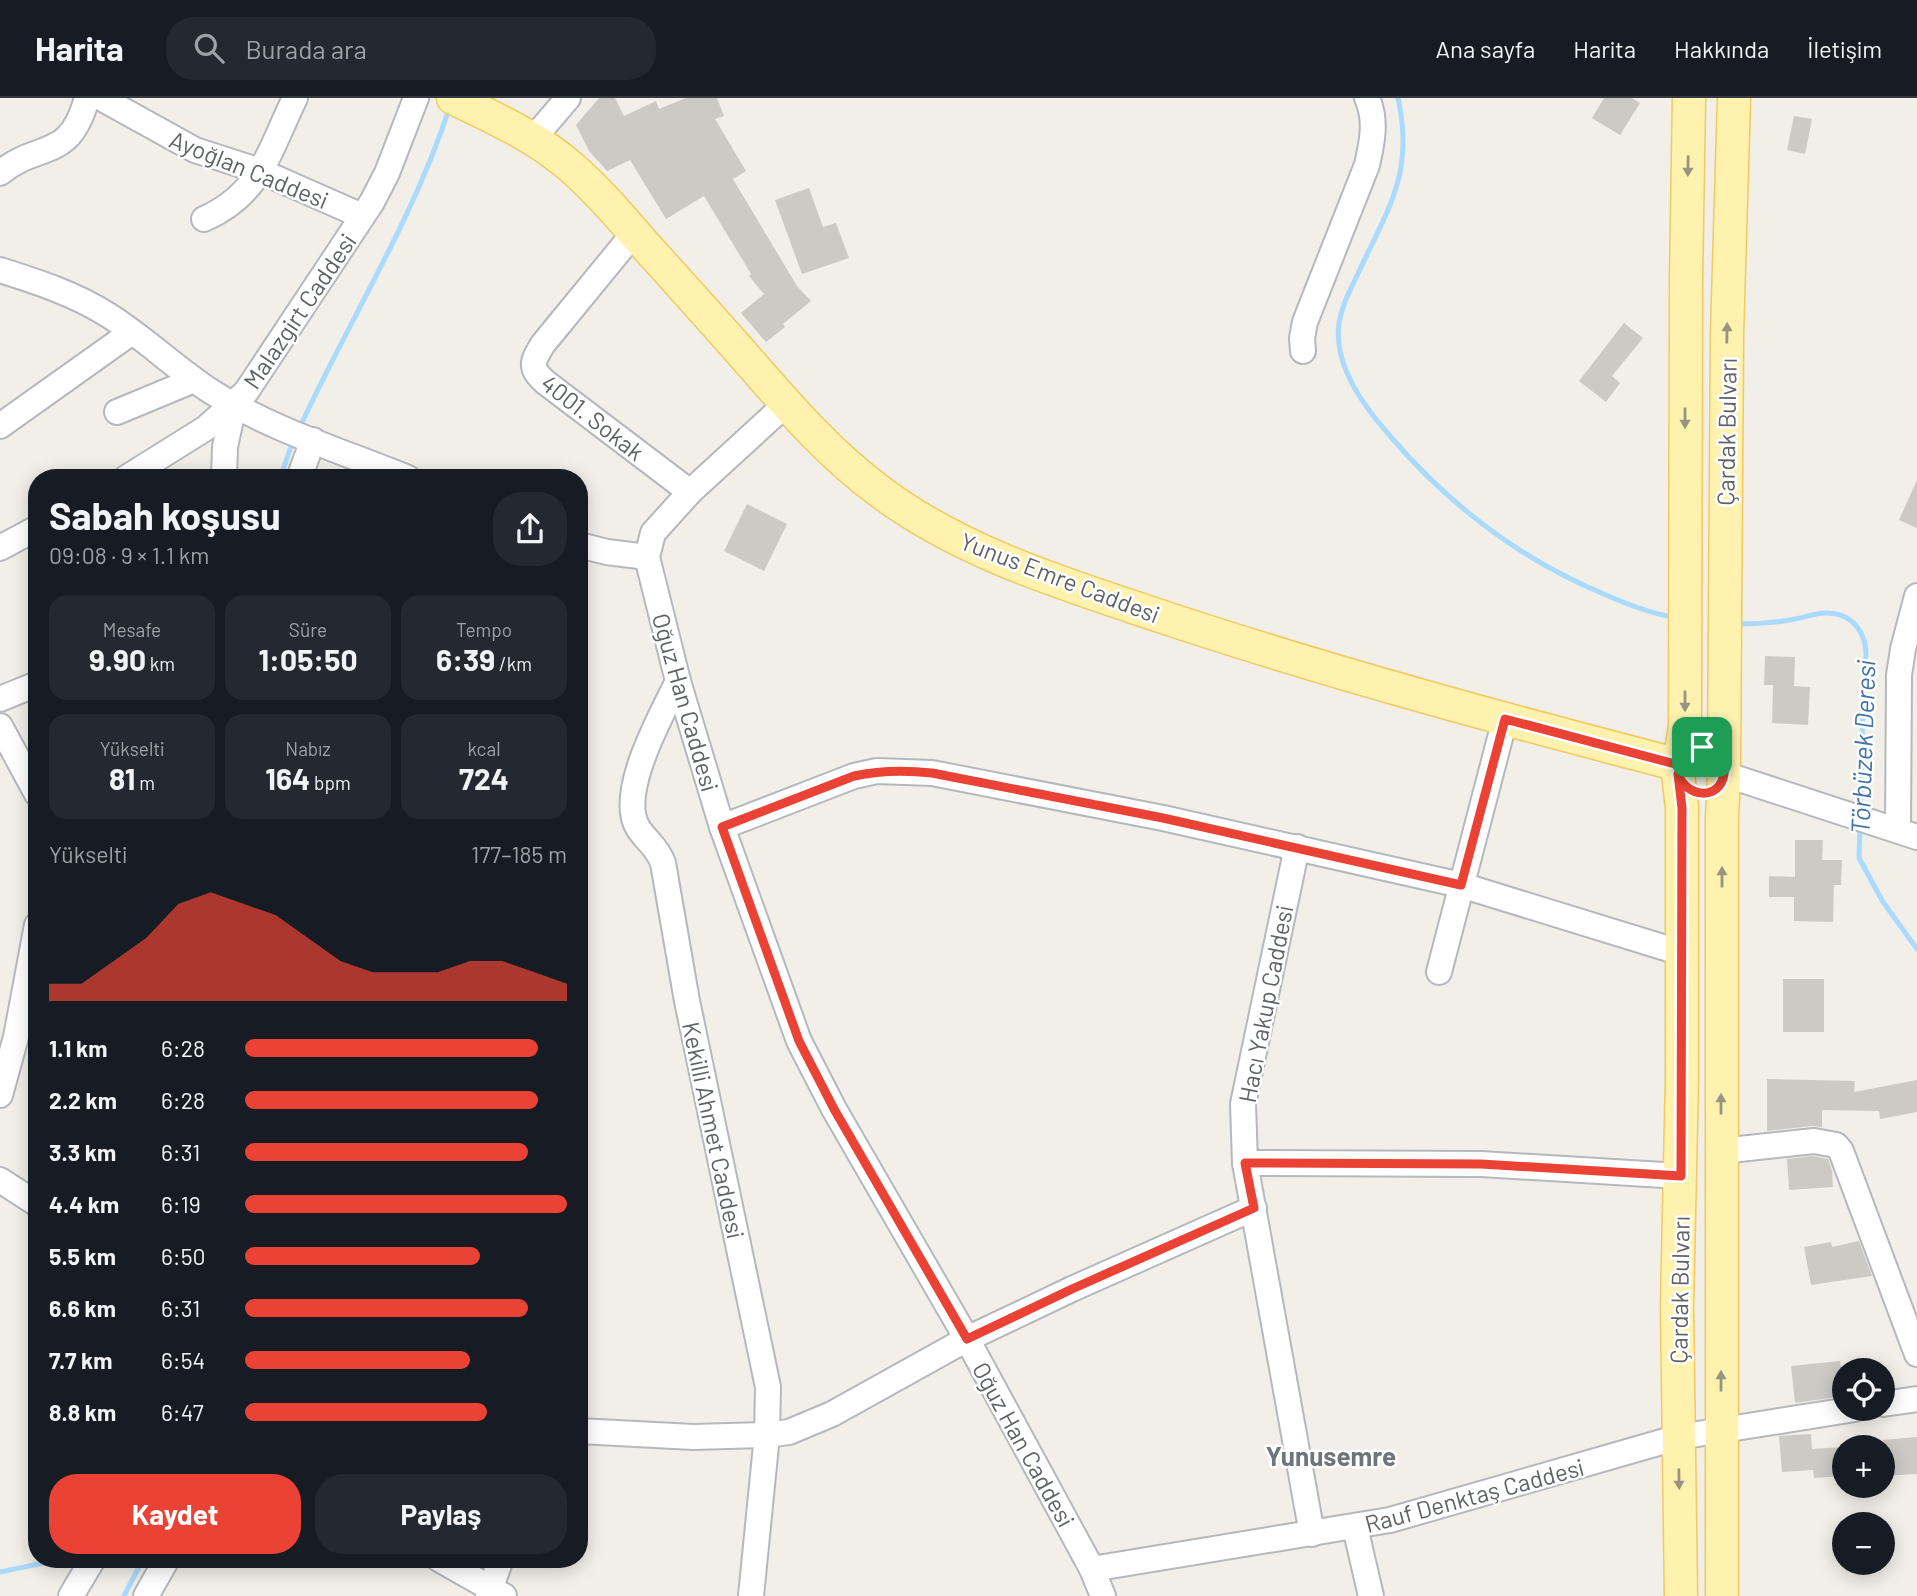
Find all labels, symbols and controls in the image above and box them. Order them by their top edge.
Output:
search box [166,17,656,80]
text: Harita [35,28,124,68]
icon: search [190,29,228,67]
text: Burada ara [246,33,367,64]
text: Ana sayfa [1436,34,1535,63]
text: Harita [1573,34,1636,63]
text: Hakkında [1674,34,1769,63]
text: İletişim [1807,34,1882,63]
street label: Ayoğlan Caddesi [166,124,332,214]
one-way arrow [1682,155,1694,177]
street label: Malazgirt Caddesi [237,228,361,394]
one-way arrow [1722,322,1733,344]
street label: Çardak Bulvarı [1710,358,1742,506]
street label: 4001. Sokak [536,368,650,466]
one-way arrow [1680,407,1691,429]
text: Sabah koşusu [49,492,281,538]
button: share [493,492,567,566]
street label: Yunus Emre Caddesi [957,526,1163,628]
text: 09:08 · 9 × 1.1 km [49,541,209,569]
street label: Oğuz Han Caddesi [647,610,725,794]
text: Mesafe [103,618,161,641]
text: Süre [289,618,327,641]
text: Tempo [456,618,512,641]
text: 9.90 [89,641,146,677]
text: 1:05:50 [259,641,358,677]
text: 6:39 [436,641,495,677]
text: km [146,652,175,675]
text: /km [495,652,532,675]
water label: Törbüzek Deresi [1843,659,1881,834]
one-way arrow [1679,691,1691,713]
pin [1672,717,1732,777]
icon: arrive [1683,728,1721,766]
text: Yükselti [100,737,164,760]
text: Nabız [285,737,331,760]
text: kcal [467,737,501,760]
text: 81 [109,760,136,796]
text: 164 [265,760,310,796]
text: 724 [459,760,509,796]
text: m [136,771,155,794]
text: bpm [310,771,351,794]
text: Yükselti [49,840,127,868]
text: 177–185 m [471,840,567,868]
one-way arrow [1716,866,1728,888]
street label: Hacı Yakup Caddesi [1232,903,1298,1105]
street label: Kekilli Ahmet Caddesi [677,1019,751,1241]
text: 1.1 km [49,1034,108,1062]
text: 6:28 [161,1034,205,1062]
text: 2.2 km [49,1086,117,1114]
text: 6:28 [161,1086,205,1114]
one-way arrow [1715,1093,1727,1115]
text: 3.3 km [49,1138,116,1166]
text: 6:31 [161,1138,200,1166]
text: 4.4 km [49,1190,119,1218]
text: 6:19 [161,1190,201,1218]
street label: Çardak Bulvarı [1663,1216,1695,1364]
text: 5.5 km [49,1242,116,1270]
text: 6:50 [161,1242,205,1270]
text: 6.6 km [49,1294,116,1322]
text: 6:31 [161,1294,200,1322]
text: 7.7 km [49,1346,113,1374]
text: 6:54 [161,1346,205,1374]
street label: Oğuz Han Caddesi [967,1357,1081,1531]
map controls [1832,1358,1895,1575]
button: locate [1832,1358,1895,1421]
one-way arrow [1715,1370,1727,1392]
text: 8.8 km [49,1398,116,1426]
text: 6:47 [161,1398,204,1426]
button: + [1832,1435,1895,1498]
district label: Yunusemre [1266,1440,1396,1471]
street label: Rauf Denktaş Caddesi [1361,1452,1587,1538]
one-way arrow [1674,1468,1685,1490]
button: Kaydet [49,1474,301,1554]
button: Paylaş [315,1474,567,1554]
button: − [1832,1512,1895,1575]

